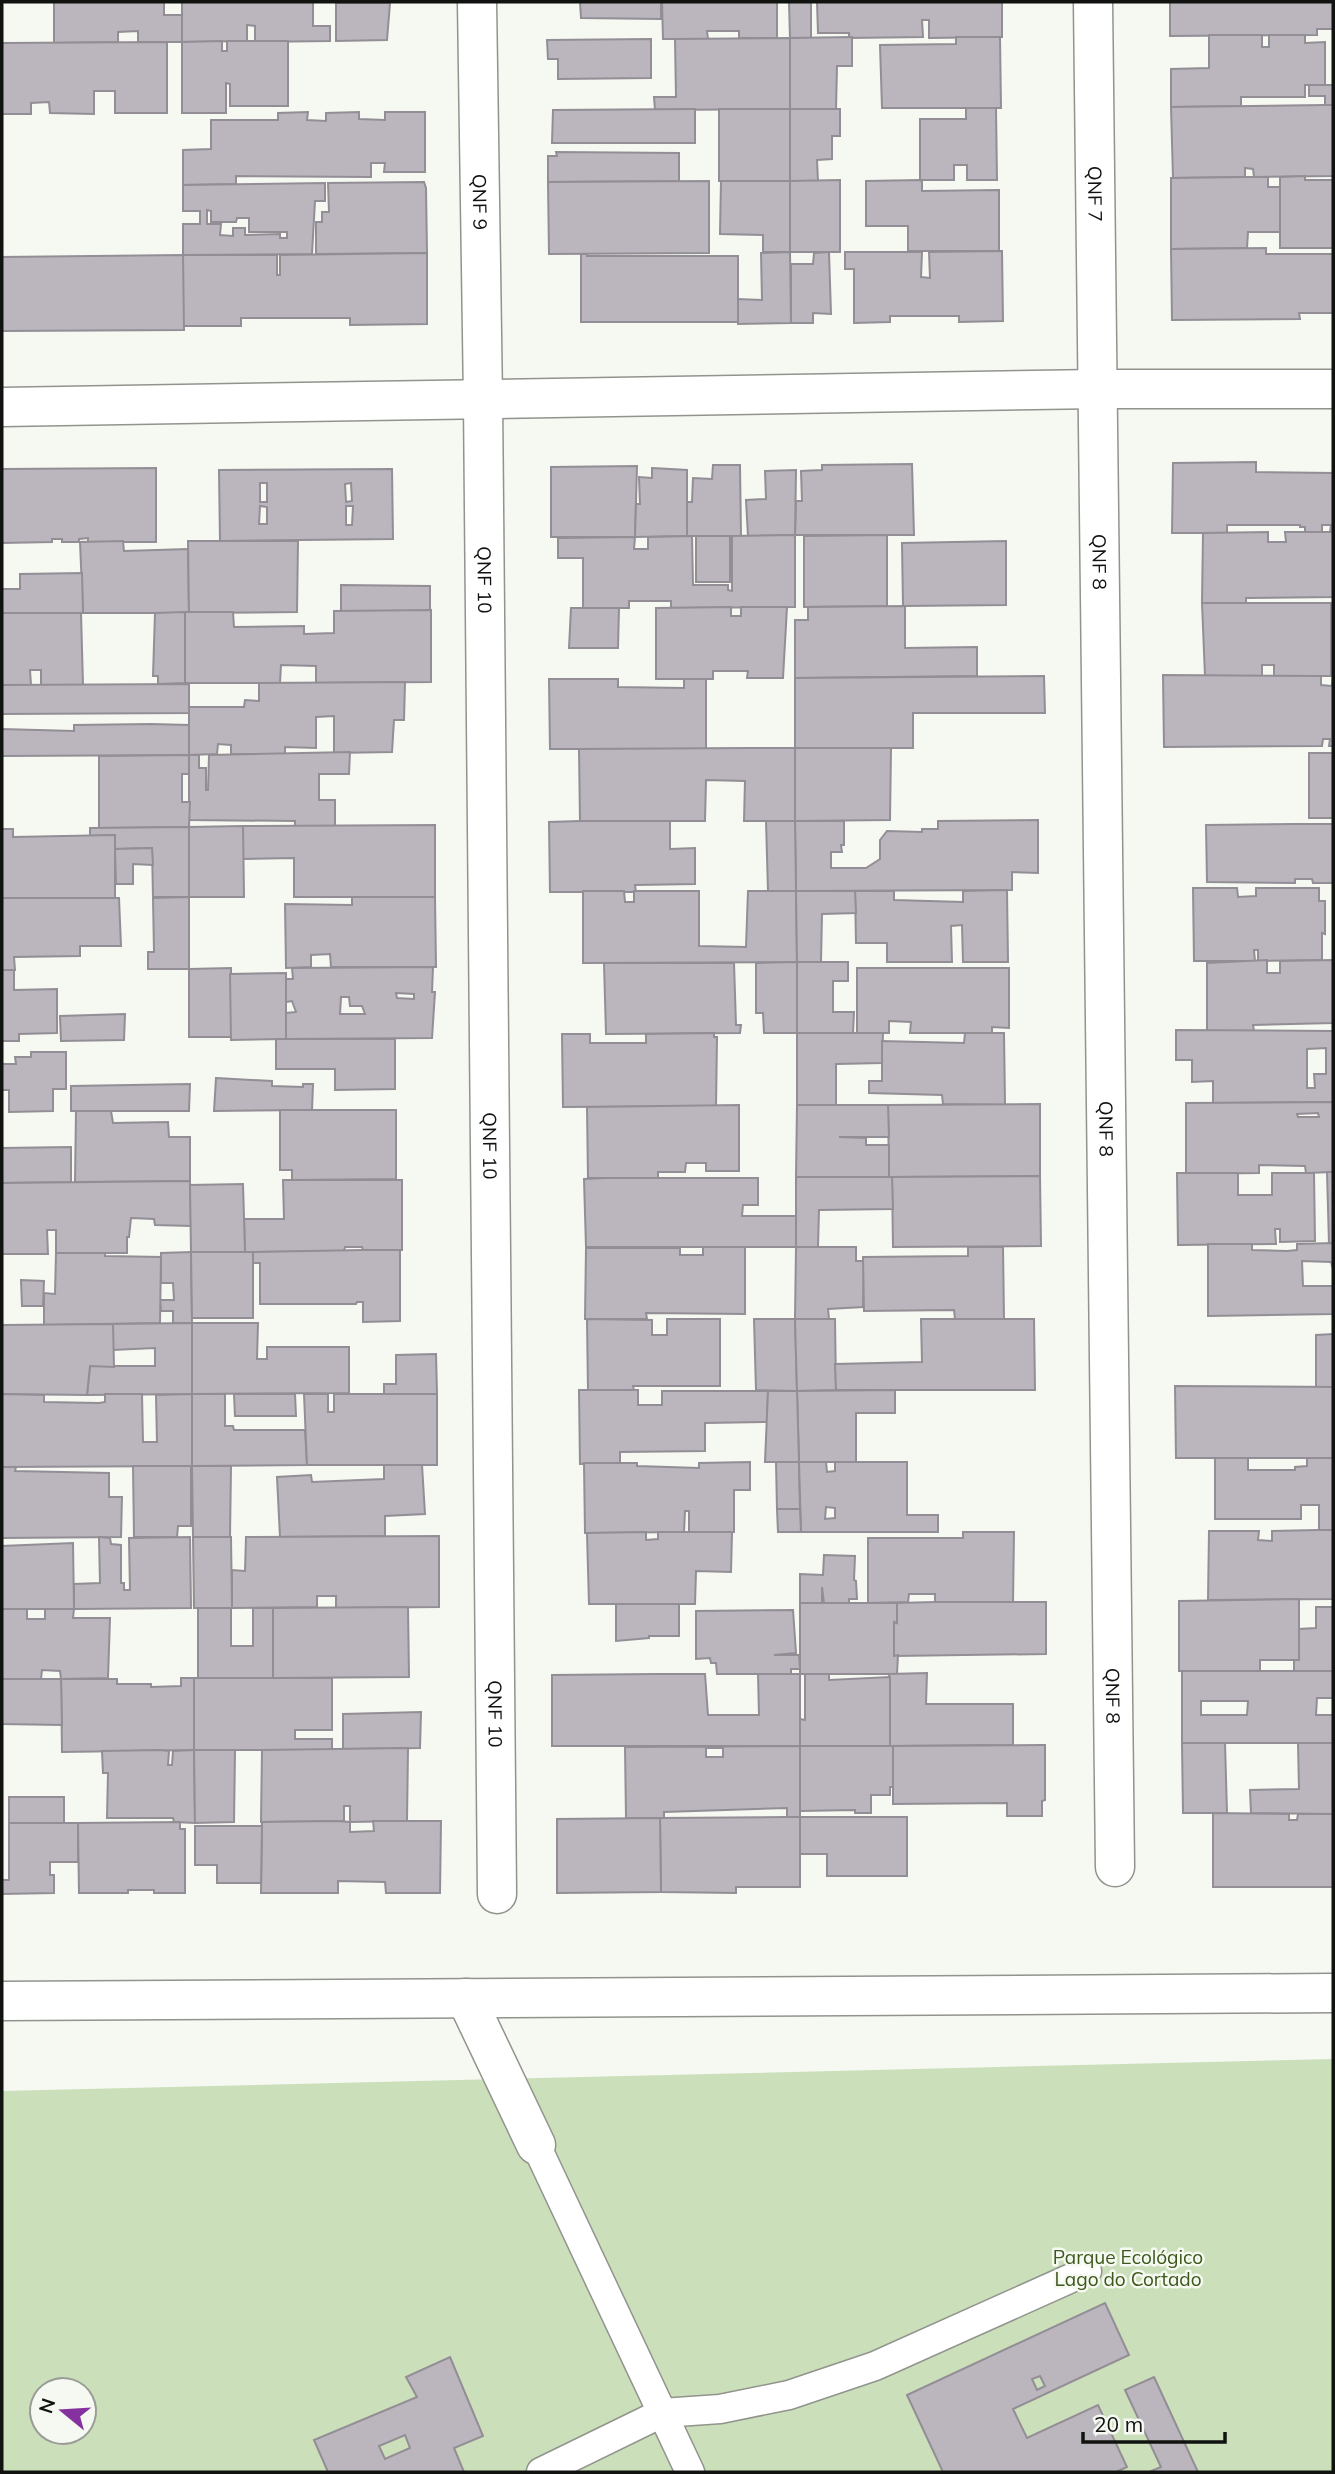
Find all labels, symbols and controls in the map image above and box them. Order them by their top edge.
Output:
street label: QNF 7 [1083,166,1108,222]
street label: QNF 9 [468,174,492,230]
street label: QNF 8 [1087,534,1112,590]
street label: QNF 10 [472,546,497,614]
street label: QNF 8 [1094,1101,1119,1157]
street label: QNF 10 [478,1112,502,1180]
street label: QNF 8 [1101,1668,1125,1724]
street label: QNF 10 [483,1680,508,1748]
park label: Parque Ecológico Lago do Cortado [1053,2245,1203,2291]
north arrow [28,2376,98,2446]
text: N [33,2395,60,2416]
scale bar [1083,2400,1225,2444]
text: 20 m [1094,2411,1143,2437]

